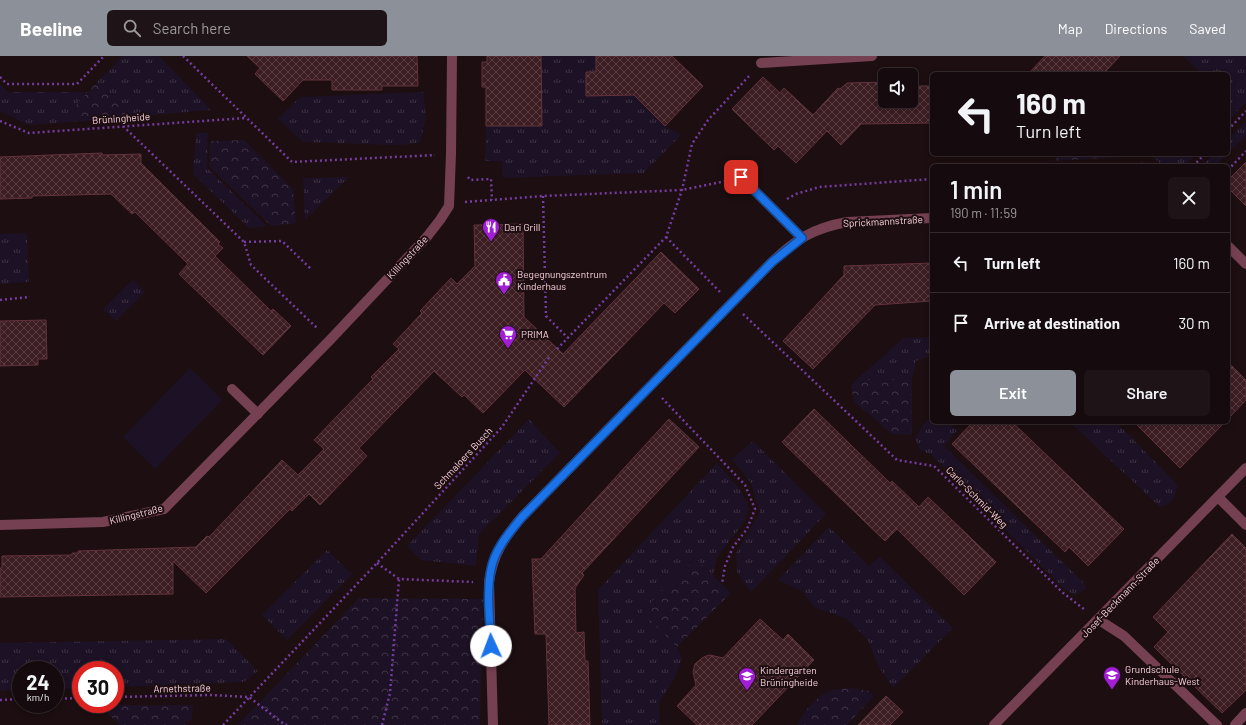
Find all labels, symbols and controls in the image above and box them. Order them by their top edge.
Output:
search box [107,10,387,46]
text: Beeline [20,17,83,40]
icon: search [121,17,143,39]
text: Search here [153,19,231,37]
text: Map [1058,20,1083,37]
text: Directions [1105,20,1167,37]
text: Saved [1189,20,1226,37]
map controls [878,68,918,108]
button: sound [878,68,918,108]
text: 160 m [1016,86,1086,120]
icon: left [950,88,1002,140]
street label: Brüningheide [92,110,150,126]
text: Turn left [1016,120,1082,142]
pin [724,160,758,194]
icon: arrive [730,166,752,188]
text: 1 min [950,175,1002,204]
button: close [1168,177,1210,219]
text: 190 m · 11:59 [950,205,1017,221]
street label: Sprickmannstraße [843,213,923,229]
restaurant icon: Dari Grill [481,217,501,242]
place label: Dari Grill [504,221,540,233]
street label: Killingstraße [384,233,430,281]
icon: left [950,252,972,274]
text: Turn left [984,254,1040,272]
text: 160 m [1173,254,1210,272]
place label: Begegnungszentrum Kinderhaus [517,268,607,292]
public building icon: Begegnungszentrum Kinderhaus [494,270,514,295]
icon: arrive [950,312,972,334]
text: Arrive at destination [984,314,1120,332]
text: 30 m [1178,314,1210,332]
supermarket icon: PRIMA [498,324,518,349]
place label: PRIMA [521,328,549,340]
button: Exit [950,370,1076,416]
button: Share [1084,370,1210,416]
street label: Schmaloers Busch [431,425,495,491]
street label: Carlo-Schmid-Weg [944,464,1010,530]
street label: Killingstraße [108,502,164,526]
street label: Josef-Beckmann-Straße [1078,554,1162,640]
position arrow [470,625,512,667]
speed limit sign: 30 [72,661,124,713]
place label: Grundschule Kinderhaus-West [1125,663,1200,687]
place label: Kindergarten Brüningheide [760,664,818,688]
school or university icon: Grundschule Kinderhaus-West [1102,665,1122,690]
school or university icon: Kindergarten Brüningheide [737,666,757,691]
text: 24 [26,670,50,694]
street label: Arnethstraße [153,682,211,694]
text: km/h [27,691,49,703]

